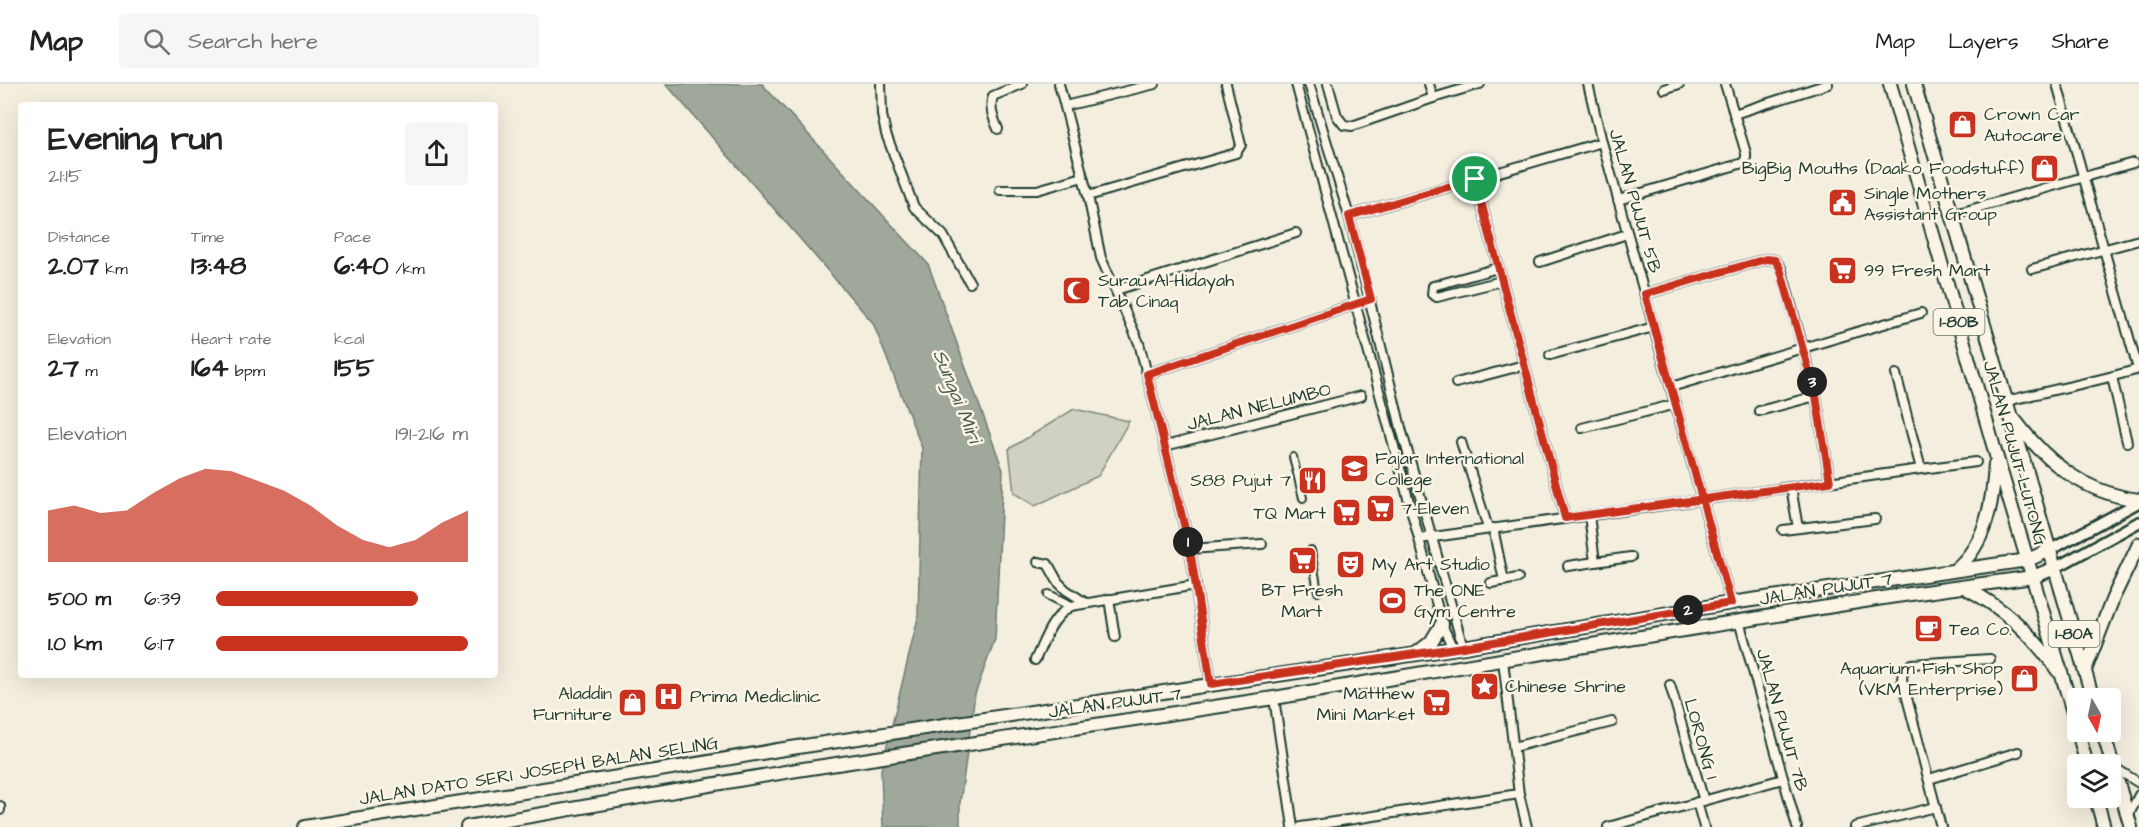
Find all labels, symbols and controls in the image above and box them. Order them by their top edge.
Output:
search box [119,14,539,68]
text: Map [30,22,83,61]
icon: search [140,25,173,58]
text: Search here [188,26,318,57]
text: Map [1875,27,1915,56]
text: Layers [1948,27,2018,56]
text: Share [2051,27,2109,56]
place label: Crown Car Autocare [1984,102,2079,148]
shop icon: Crown Car Autocare [1947,108,1979,140]
text: Evening run [48,116,222,162]
button: share [405,122,468,185]
street label: JALAN PUJUT 5B [1602,126,1668,276]
shop icon: BigBig Mouths (Daako Foodstuff) [2029,152,2061,184]
pin [1449,153,1500,204]
place label: BigBig Mouths (Daako Foodstuff) [1742,156,2024,182]
text: 21:15 [48,162,82,190]
icon: arrive [1458,162,1491,195]
place label: Single Mothers Assistant Group [1864,181,1997,227]
public building icon: Single Mothers Assistant Group [1827,187,1859,219]
text: Distance [48,226,110,248]
text: Time [191,226,225,248]
text: Pace [334,226,371,248]
text: 2.07 [48,248,99,284]
text: 13:48 [191,248,246,284]
text: 6:40 [334,248,389,284]
supermarket icon: 99 Fresh Mart [1827,254,1859,286]
text: km [99,258,128,280]
text: /km [389,258,425,280]
place label: 99 Fresh Mart [1864,258,1991,283]
place label: Surau Al-Hidayah Tab Cinaq [1098,268,1234,314]
mosque icon: Surau Al-Hidayah Tab Cinaq [1061,274,1093,306]
road number: 1-80B [1934,309,1984,335]
text: Elevation [48,328,111,350]
text: Heart rate [191,328,271,350]
text: kcal [334,328,365,350]
water label: Sungai Miri [925,345,989,450]
text: 27 [48,350,79,386]
text: 164 [191,350,228,386]
text: 155 [334,350,374,386]
street label: JALAN PUJUT-LUTONG [1977,358,2054,549]
text: m [79,360,98,382]
text: bpm [228,360,265,382]
pin: 3 [1797,367,1827,397]
text: 3 [1808,371,1816,393]
street label: JALAN NELUMBO [1184,377,1334,437]
text: Elevation [48,420,127,448]
text: 191–216 m [395,420,468,448]
place label: Fajar International College [1375,446,1524,493]
school or university icon: Fajar International College [1338,452,1370,484]
restaurant icon: S88 Pujut 7 [1296,464,1328,496]
place label: S88 Pujut 7 [1190,468,1291,493]
supermarket icon: 7-Eleven [1364,492,1396,524]
place label: 7-Eleven [1401,496,1469,521]
supermarket icon: TQ Mart [1331,497,1363,529]
place label: TQ Mart [1253,501,1327,526]
pin: 1 [1173,527,1203,557]
text: 1 [1187,531,1189,553]
supermarket icon: BT Fresh Mart [1286,545,1318,577]
theatre icon: My Art Studio [1335,548,1367,580]
place label: My Art Studio [1372,552,1490,578]
street label: JALAN PUJUT 7 [1758,566,1894,612]
place label: BT Fresh Mart [1261,578,1343,624]
place label: The ONE Gym Centre [1414,578,1516,625]
sports icon: The ONE Gym Centre [1377,584,1409,616]
text: 500 m [48,585,111,613]
text: 6:39 [144,585,181,613]
pin: 2 [1673,595,1703,625]
text: 2 [1683,599,1693,621]
cafe icon: Tea Co. [1912,613,1944,645]
place label: Tea Co. [1949,617,2012,642]
road number: 1-80A [2048,621,2100,647]
text: 1.0 km [48,630,102,658]
text: 6:17 [144,630,175,658]
street label: JALAN PUJUT 7B [1750,646,1814,794]
place label: Aquarium Fish Shop (VKM Enterprise) [1840,656,2003,702]
shop icon: Aquarium Fish Shop (VKM Enterprise) [2008,662,2040,694]
place icon: Chinese Shrine [1468,670,1500,702]
place label: Chinese Shrine [1505,674,1626,699]
hospital icon: Prima Mediclinic [653,680,685,712]
place label: Aladdin Furniture [533,681,612,727]
street label: JALAN PUJUT 7 [1047,681,1183,725]
place label: Matthew Mini Market [1316,681,1416,727]
place label: Prima Mediclinic [690,684,821,709]
shop icon: Aladdin Furniture [617,687,649,719]
supermarket icon: Matthew Mini Market [1420,687,1452,719]
north arrow [2067,688,2121,742]
map controls [2067,688,2121,808]
street label: LORONG 1 [1678,696,1724,782]
street label: JALAN DATO SERI JOSEPH BALAN SELING [357,730,721,812]
button: layers [2067,754,2121,808]

